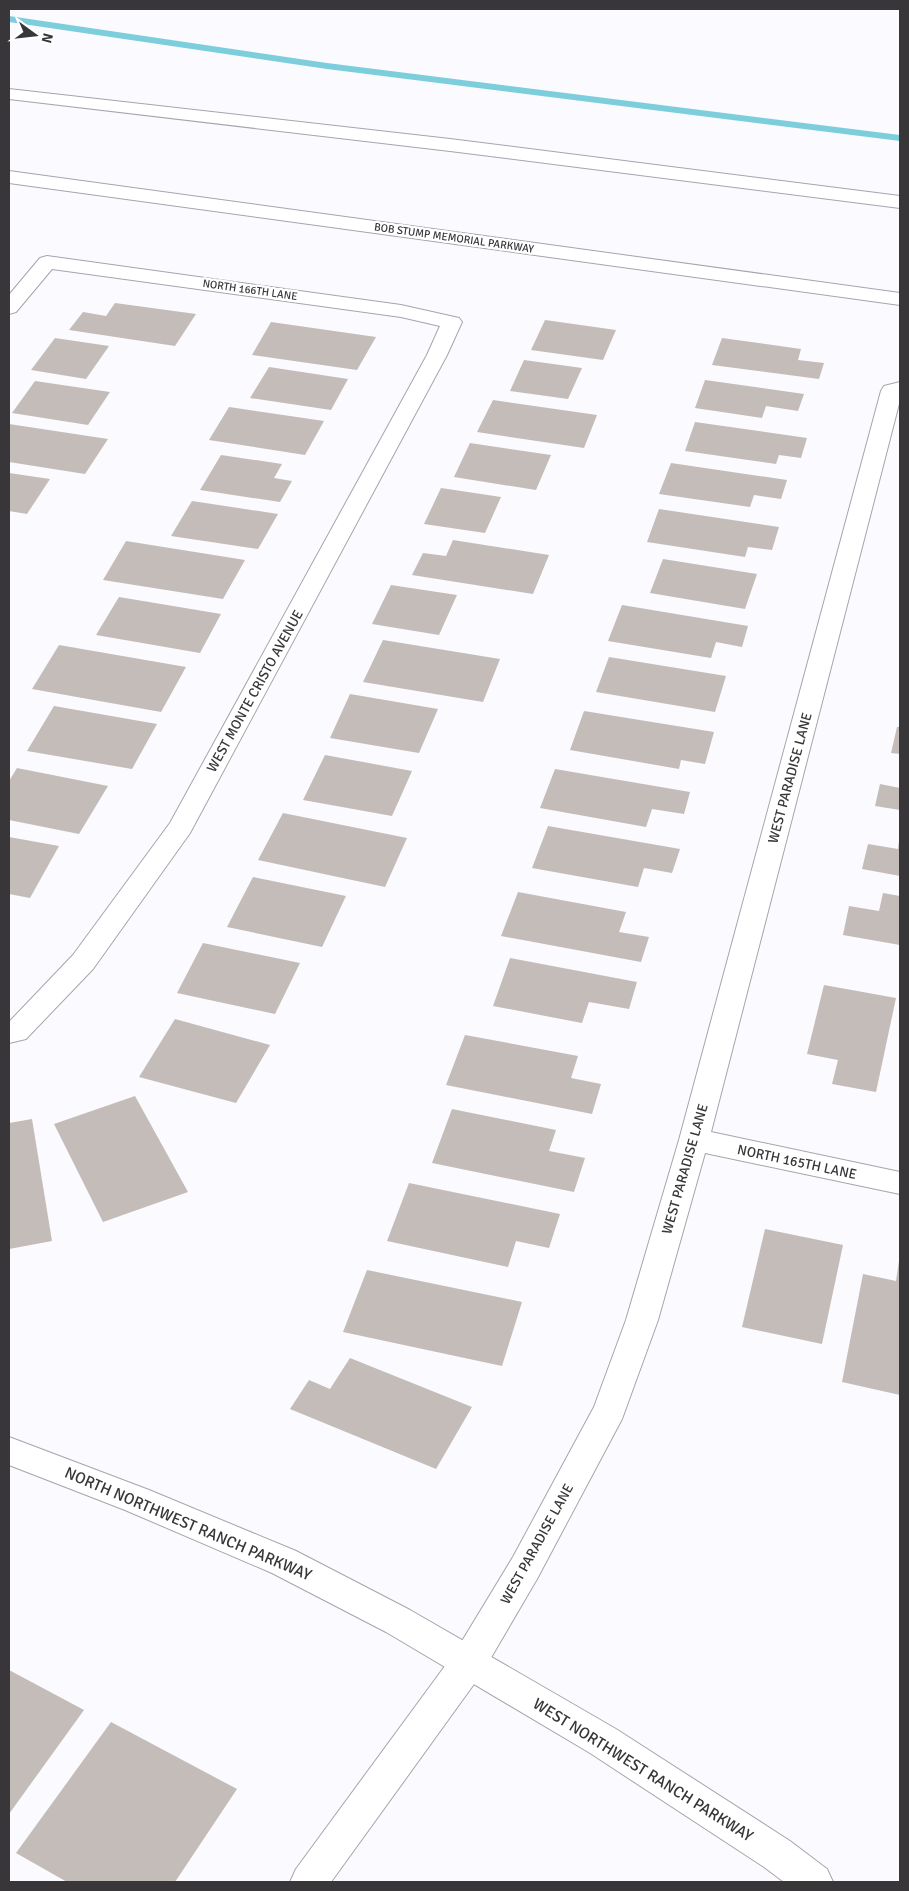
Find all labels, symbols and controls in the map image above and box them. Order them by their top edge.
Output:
north arrow [10,10,60,60]
text: N [38,31,57,45]
street label: BOB STUMP MEMORIAL PARKWAY [373,220,535,256]
street label: NORTH 166TH LANE [202,277,298,303]
street label: WEST MONTE CRISTO AVENUE [203,607,307,775]
street label: WEST PARADISE LANE [764,711,816,845]
street label: WEST PARADISE LANE [658,1102,712,1236]
street label: NORTH 165TH LANE [736,1141,858,1183]
street label: NORTH NORTHWEST RANCH PARKWAY [61,1463,315,1585]
street label: WEST PARADISE LANE [497,1481,577,1607]
street label: WEST NORTHWEST RANCH PARKWAY [529,1694,757,1846]

